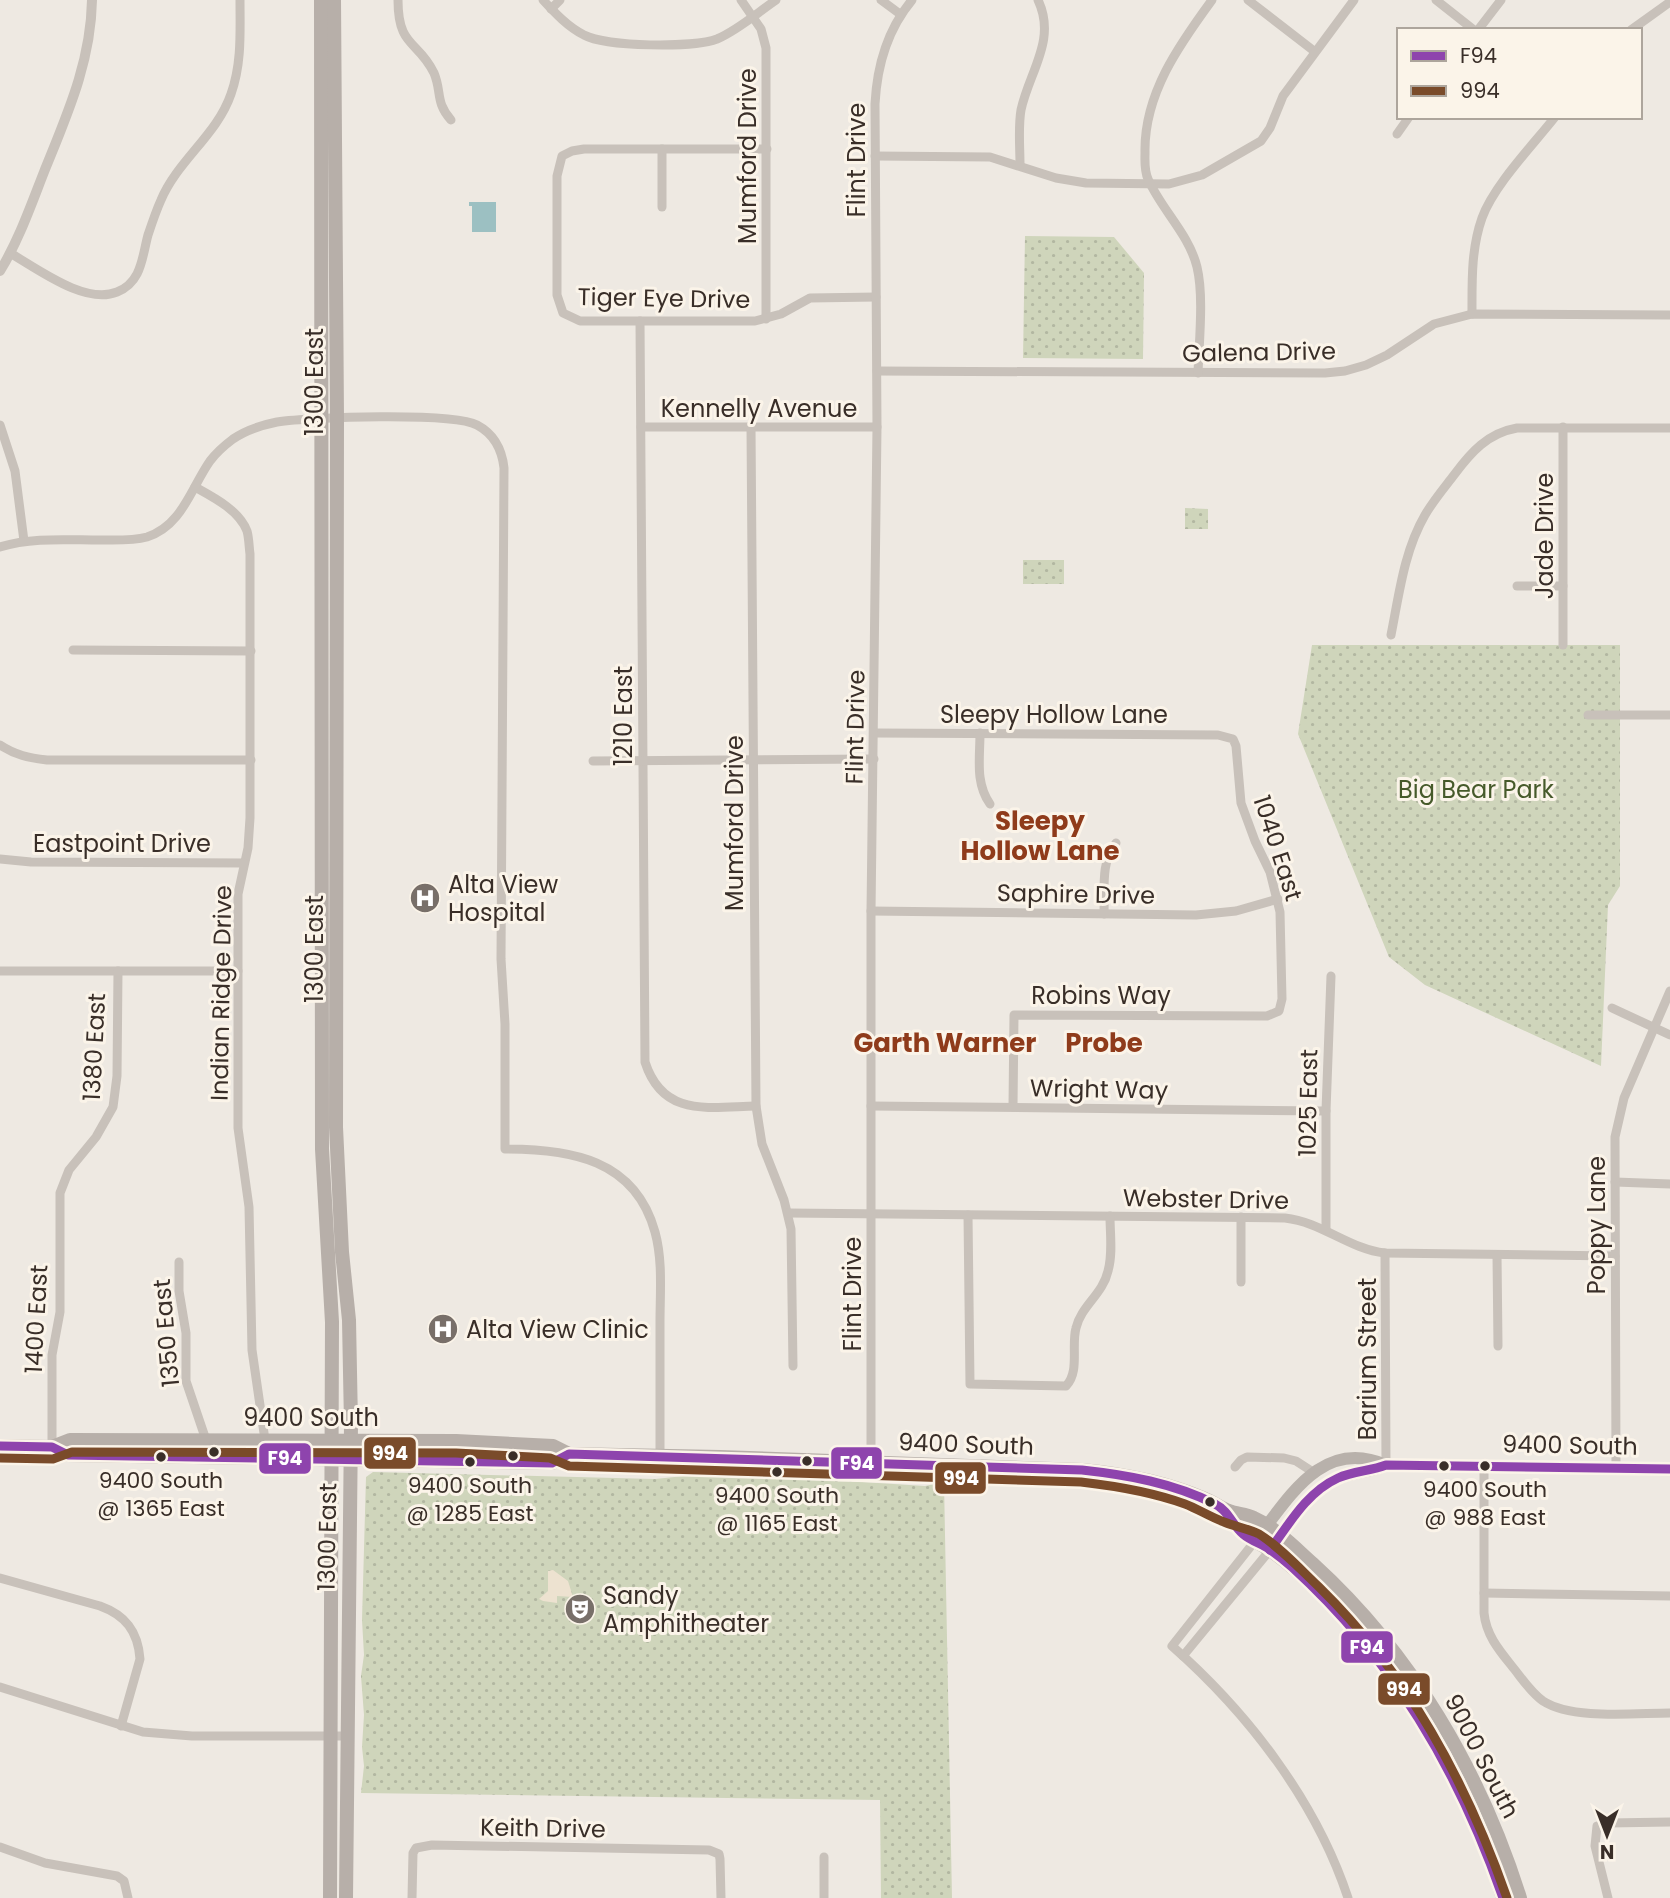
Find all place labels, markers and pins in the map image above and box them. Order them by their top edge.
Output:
place label: Alta View Hospital [448,868,558,929]
hospital icon: Alta View Hospital [408,881,442,915]
hospital icon: Alta View Clinic [426,1312,460,1346]
place label: Alta View Clinic [466,1313,649,1346]
unlabelled marker [207,1445,221,1459]
unlabelled marker [506,1449,520,1463]
marker: 9400 South @ 1365 East [154,1450,168,1464]
unlabelled marker [800,1454,814,1468]
marker: 9400 South @ 1285 East [463,1455,477,1469]
unlabelled marker [1437,1459,1451,1473]
marker: 9400 South @ 988 East [1478,1459,1492,1473]
place label: 9400 South @ 1365 East [97,1465,225,1524]
marker: 9400 South @ 1165 East [770,1465,784,1479]
place label: 9400 South @ 1285 East [406,1470,534,1529]
place label: 9400 South @ 988 East [1423,1474,1547,1533]
place label: 9400 South @ 1165 East [715,1480,839,1539]
unlabelled marker [1203,1495,1217,1509]
place label: Sandy Amphitheater [603,1579,769,1640]
theatre icon: Sandy Amphitheater [563,1592,597,1626]

